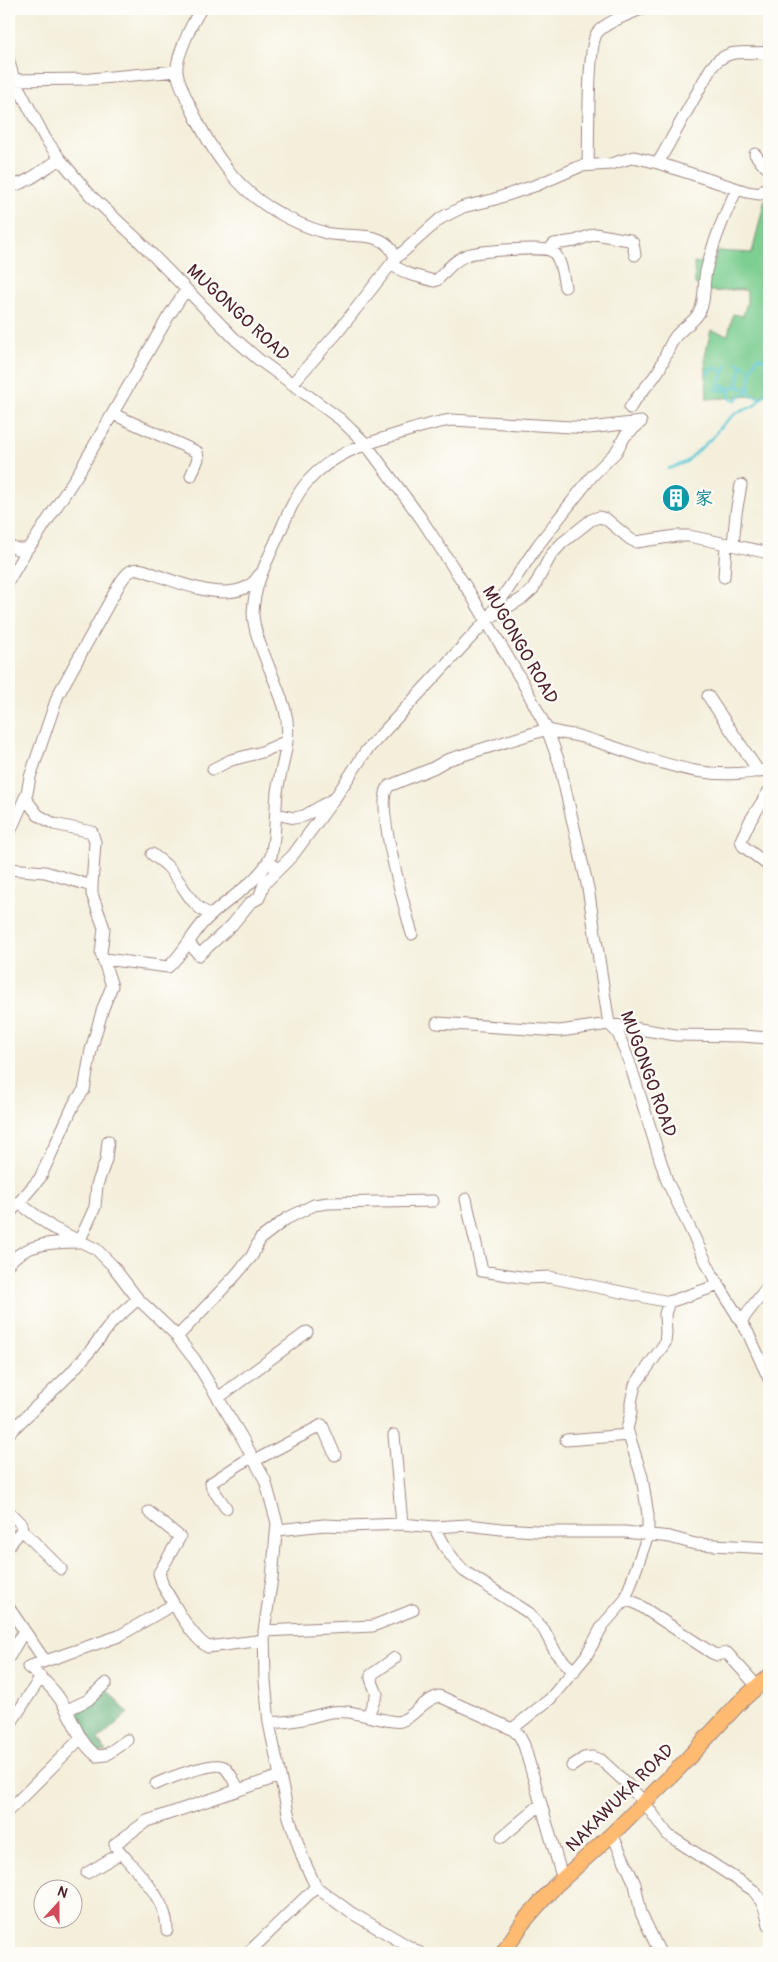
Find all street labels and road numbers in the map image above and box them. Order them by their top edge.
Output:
street label: MUGONGO ROAD [182,259,294,367]
street label: MUGONGO ROAD [477,582,563,708]
street label: MUGONGO ROAD [615,1008,681,1140]
street label: NAKAWUKA ROAD [561,1739,679,1857]

